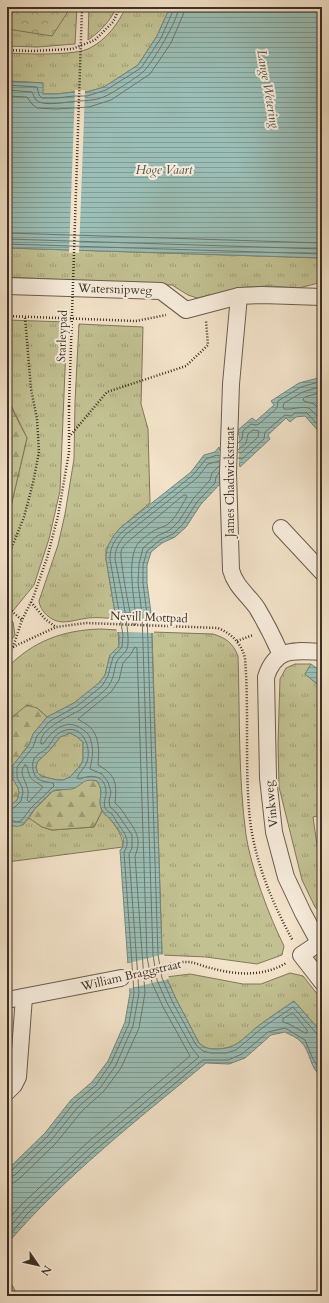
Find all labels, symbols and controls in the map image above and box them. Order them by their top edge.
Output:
water label: Lange Wetering [252,48,284,130]
water label: Hoge Vaart [136,161,193,179]
street label: Watersnipweg [77,280,153,298]
street label: Starleypad [53,309,71,362]
street label: James Chadwickstraat [222,426,238,539]
street label: Nevill Mottpad [110,608,189,626]
street label: Vinkweg [261,779,281,828]
street label: William Braggstraat [78,956,183,995]
north arrow [18,1245,58,1285]
text: N [37,1262,55,1279]

